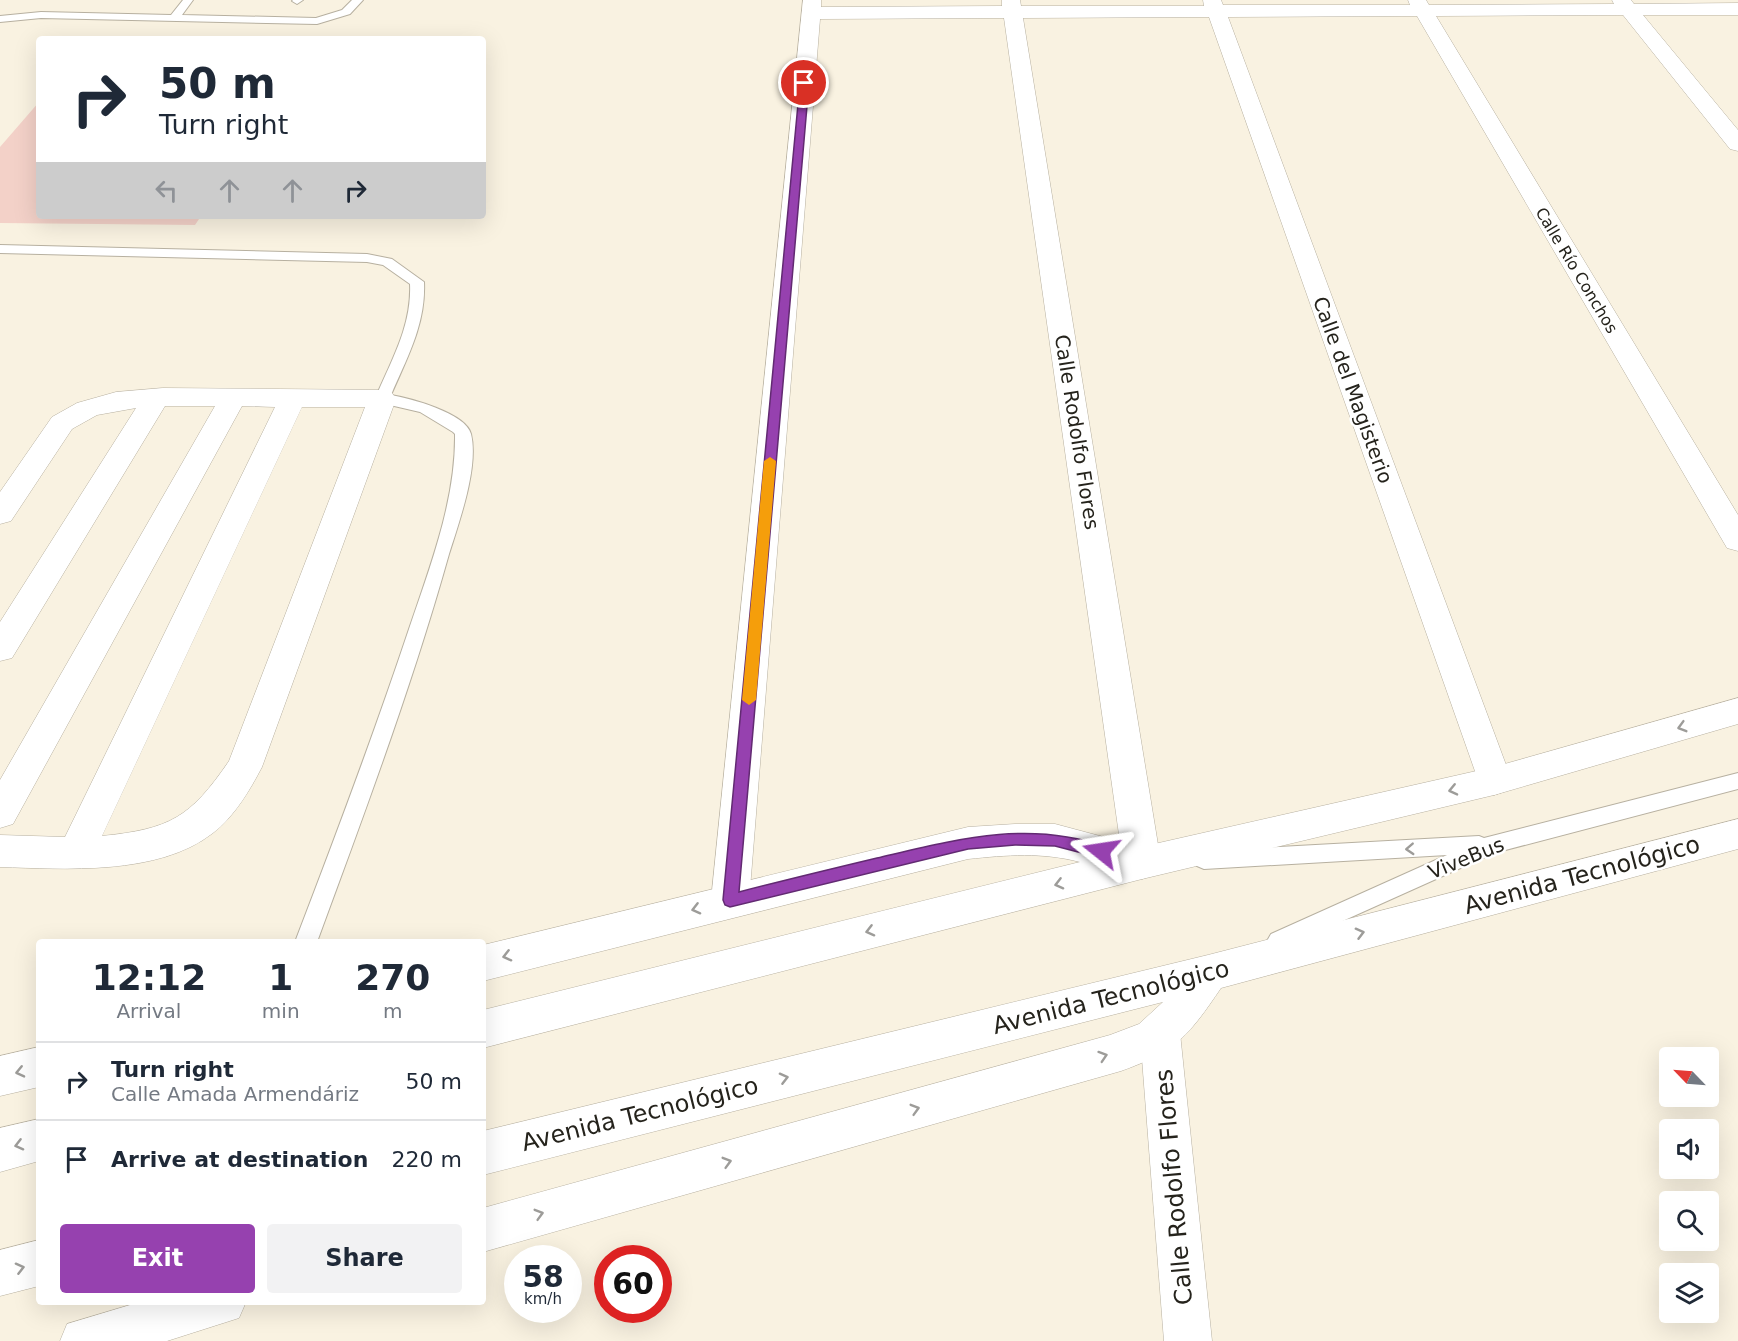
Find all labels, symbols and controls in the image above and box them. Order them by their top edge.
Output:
pin [778,57,829,108]
text: 50 m [159,59,276,108]
icon: right [60,60,138,138]
icon: arrive [787,66,820,99]
text: Turn right [159,109,288,140]
icon: left [150,174,183,207]
icon: ahead [213,174,246,207]
icon: ahead [276,174,309,207]
icon: right [339,174,372,207]
street label: Calle Río Conchos [1531,204,1622,337]
street label: Calle del Magisterio [1308,293,1398,487]
street label: Calle Rodolfo Flores [1050,333,1104,531]
one-way arrow [1677,720,1688,732]
one-way arrow [1449,783,1459,796]
position arrow [1069,819,1133,883]
street label: Avenida Tecnológico [1461,830,1703,920]
street label: ViveBus [1425,832,1507,884]
one-way arrow [1406,842,1415,855]
one-way arrow [1054,876,1064,889]
one-way arrow [691,902,701,915]
one-way arrow [865,924,875,937]
one-way arrow [1355,928,1365,940]
one-way arrow [502,949,512,962]
street label: Avenida Tecnológico [990,954,1232,1040]
text: 12:12 [92,957,206,998]
text: 1 [268,957,293,998]
text: 270 [355,957,430,998]
text: Arrival [116,999,181,1023]
text: min [262,999,300,1023]
text: m [383,999,403,1023]
north arrow [1659,1047,1719,1107]
map controls [1659,1047,1719,1323]
one-way arrow [1097,1051,1108,1063]
text: Turn right [111,1057,234,1082]
one-way arrow [15,1064,25,1077]
icon: right [60,1065,93,1098]
street label: Calle Rodolfo Flores [1150,1068,1198,1306]
text: 50 m [406,1069,462,1094]
street label: Avenida Tecnológico [519,1071,761,1157]
one-way arrow [779,1073,789,1086]
text: Calle Amada Armendáriz [111,1082,359,1106]
one-way arrow [910,1104,920,1117]
button: sound [1659,1119,1719,1179]
one-way arrow [15,1137,25,1150]
icon: arrive [60,1143,93,1176]
text: Arrive at destination [111,1147,368,1172]
text: 220 m [392,1147,462,1172]
one-way arrow [721,1157,732,1169]
button: search [1659,1191,1719,1251]
one-way arrow [533,1209,544,1221]
button: Exit [60,1224,255,1293]
button: Share [267,1224,462,1293]
speed limit sign: 60 [594,1245,672,1323]
text: 58 [522,1259,564,1294]
one-way arrow [14,1262,24,1275]
button: layers [1659,1263,1719,1323]
text: km/h [524,1290,562,1308]

